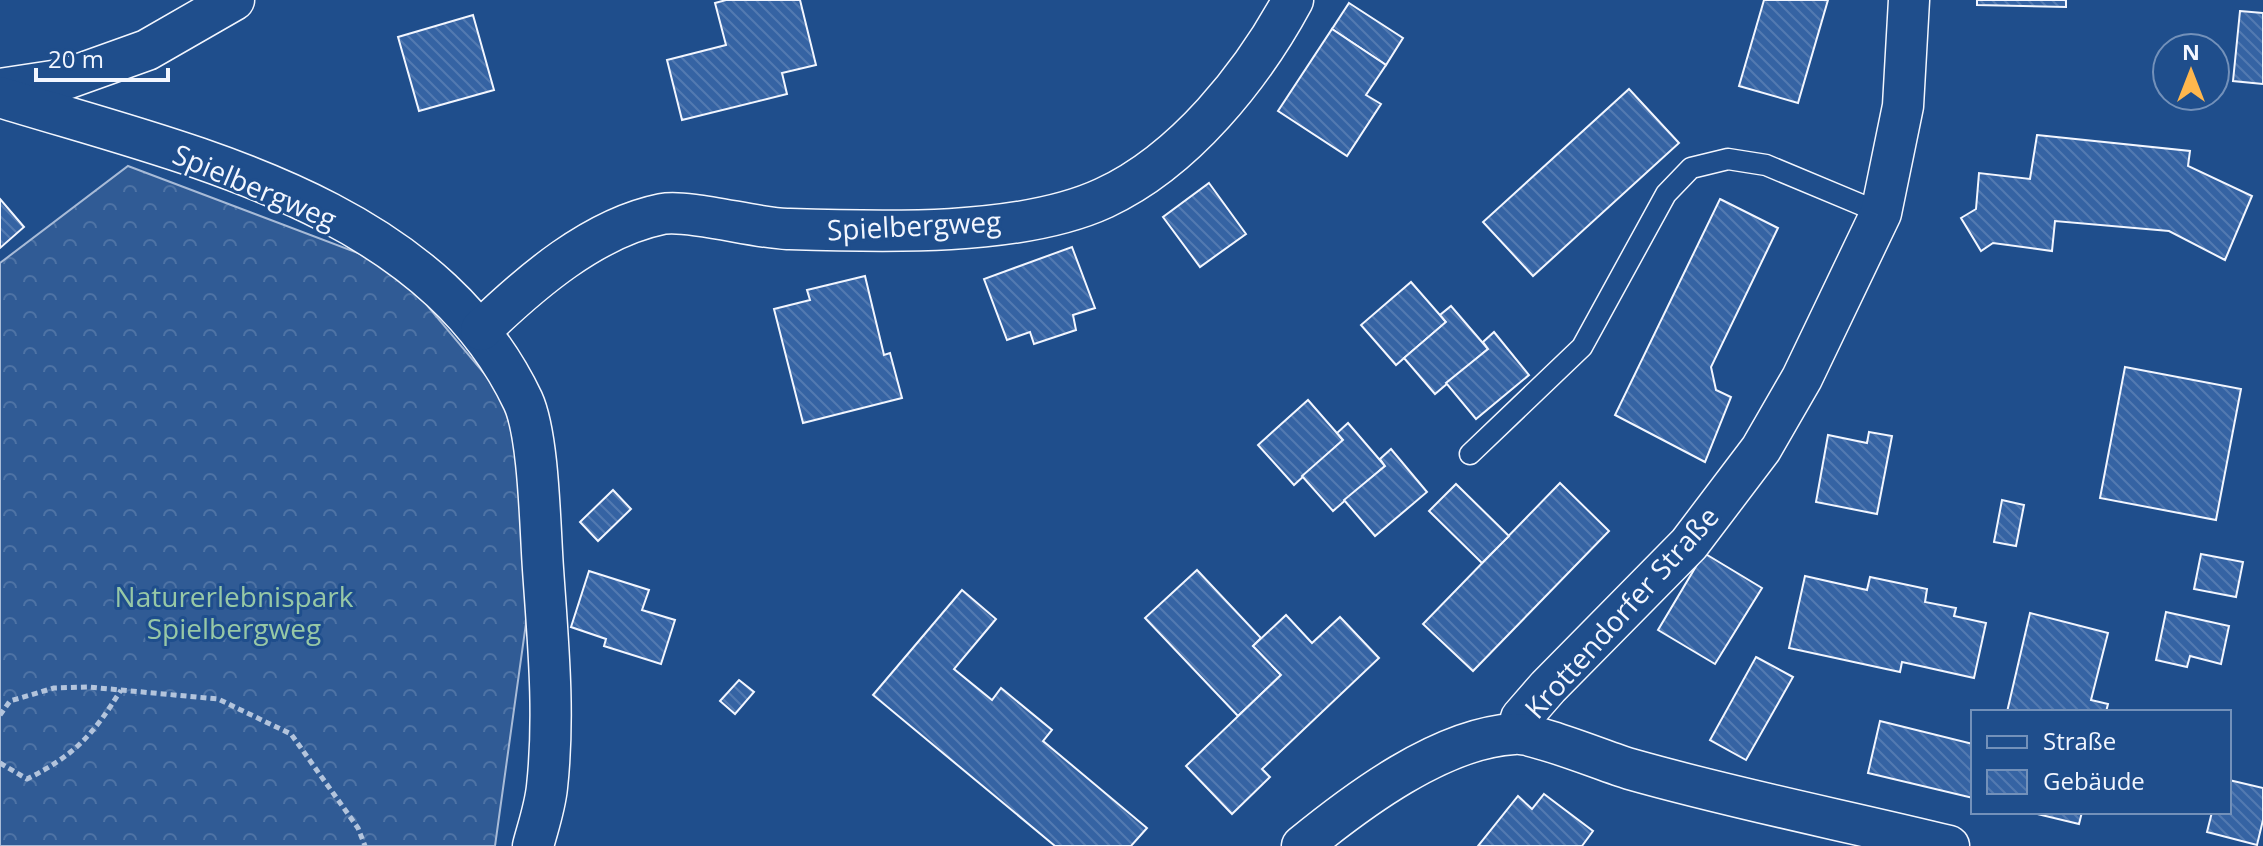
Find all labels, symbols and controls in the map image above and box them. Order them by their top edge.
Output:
scale bar [36,32,168,82]
north arrow [2151,32,2231,112]
text: N [2182,36,2200,66]
text: 20 m [48,42,104,75]
street label: Spielbergweg [167,134,343,238]
street label: Spielbergweg [826,201,1002,249]
street label: Krottendorfer Straße [1516,498,1726,726]
park label: Naturerlebnispark Spielbergweg [115,577,354,647]
legend [1971,710,2231,814]
text: Straße [2043,724,2116,757]
text: Gebäude [2043,764,2145,797]

